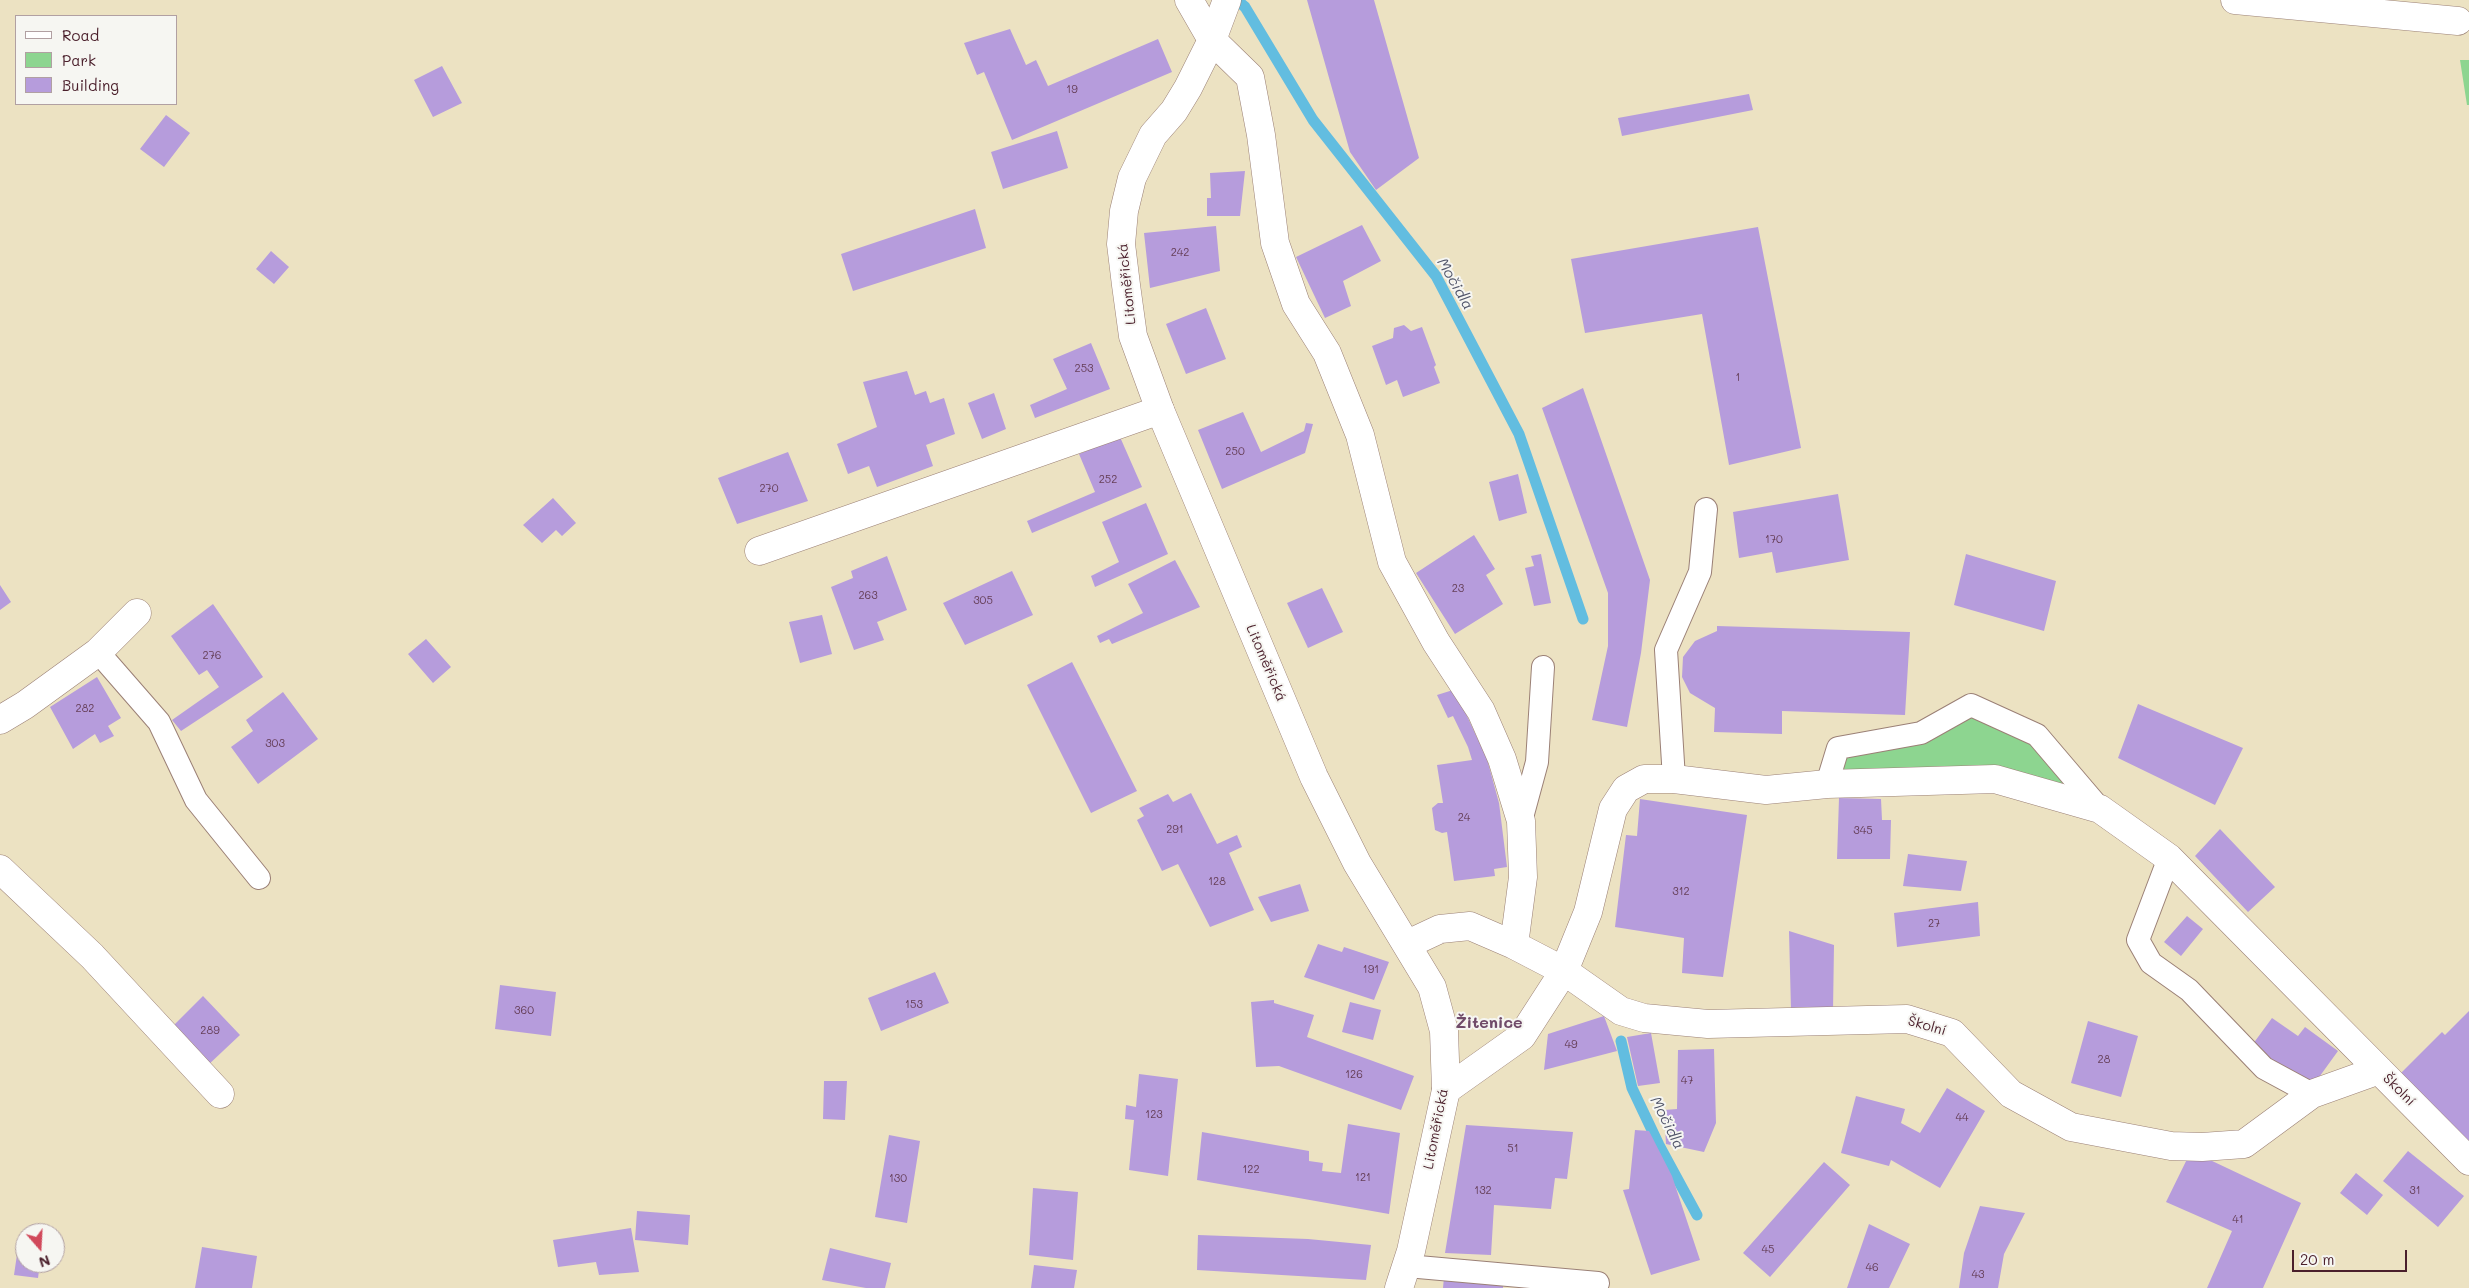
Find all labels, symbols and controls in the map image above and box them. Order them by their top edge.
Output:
legend [15,15,178,105]
text: Road [62,25,99,45]
text: Park [62,50,96,70]
text: Building [62,75,119,95]
house number: 19 [1066,83,1078,97]
street label: Litoměřická [1114,243,1140,325]
house number: 242 [1171,246,1189,260]
water label: Močidla [1433,255,1477,313]
house number: 253 [1075,362,1093,376]
house number: 1 [1736,371,1740,385]
house number: 250 [1225,445,1245,459]
house number: 252 [1099,473,1117,487]
house number: 270 [759,482,779,496]
house number: 170 [1765,533,1783,547]
house number: 23 [1452,582,1464,596]
house number: 263 [858,589,878,603]
house number: 305 [973,594,993,608]
street label: Litoměřická [1242,622,1290,704]
house number: 276 [203,649,221,663]
house number: 282 [76,702,94,716]
house number: 303 [265,737,285,751]
house number: 24 [1458,811,1470,825]
house number: 291 [1166,823,1184,837]
house number: 345 [1853,824,1873,838]
house number: 128 [1208,875,1226,889]
house number: 312 [1672,885,1690,899]
house number: 27 [1928,917,1940,931]
house number: 191 [1363,963,1379,977]
house number: 153 [905,998,923,1012]
house number: 360 [514,1004,534,1018]
district label: Žitenice [1455,1013,1523,1033]
street label: Školní [1906,1013,1948,1039]
house number: 289 [200,1024,220,1038]
house number: 49 [1565,1038,1577,1052]
house number: 28 [2098,1053,2110,1067]
house number: 126 [1345,1068,1363,1082]
street label: Školní [2379,1070,2419,1110]
house number: 47 [1681,1074,1693,1088]
street label: Litoměřická [1420,1087,1452,1171]
water label: Močidla [1646,1094,1688,1152]
house number: 123 [1145,1108,1163,1122]
house number: 44 [1956,1111,1968,1125]
house number: 51 [1507,1142,1519,1156]
house number: 122 [1242,1163,1260,1177]
house number: 121 [1355,1171,1371,1185]
house number: 130 [889,1172,907,1186]
house number: 132 [1474,1184,1492,1198]
house number: 31 [2409,1184,2421,1198]
house number: 41 [2232,1213,2244,1227]
north arrow [15,1223,65,1273]
scale bar [2294,1240,2409,1272]
house number: 45 [1762,1243,1774,1257]
text: 20 m [2300,1249,2334,1269]
text: N [37,1251,53,1272]
house number: 46 [1865,1261,1879,1275]
house number: 43 [1972,1268,1984,1282]

